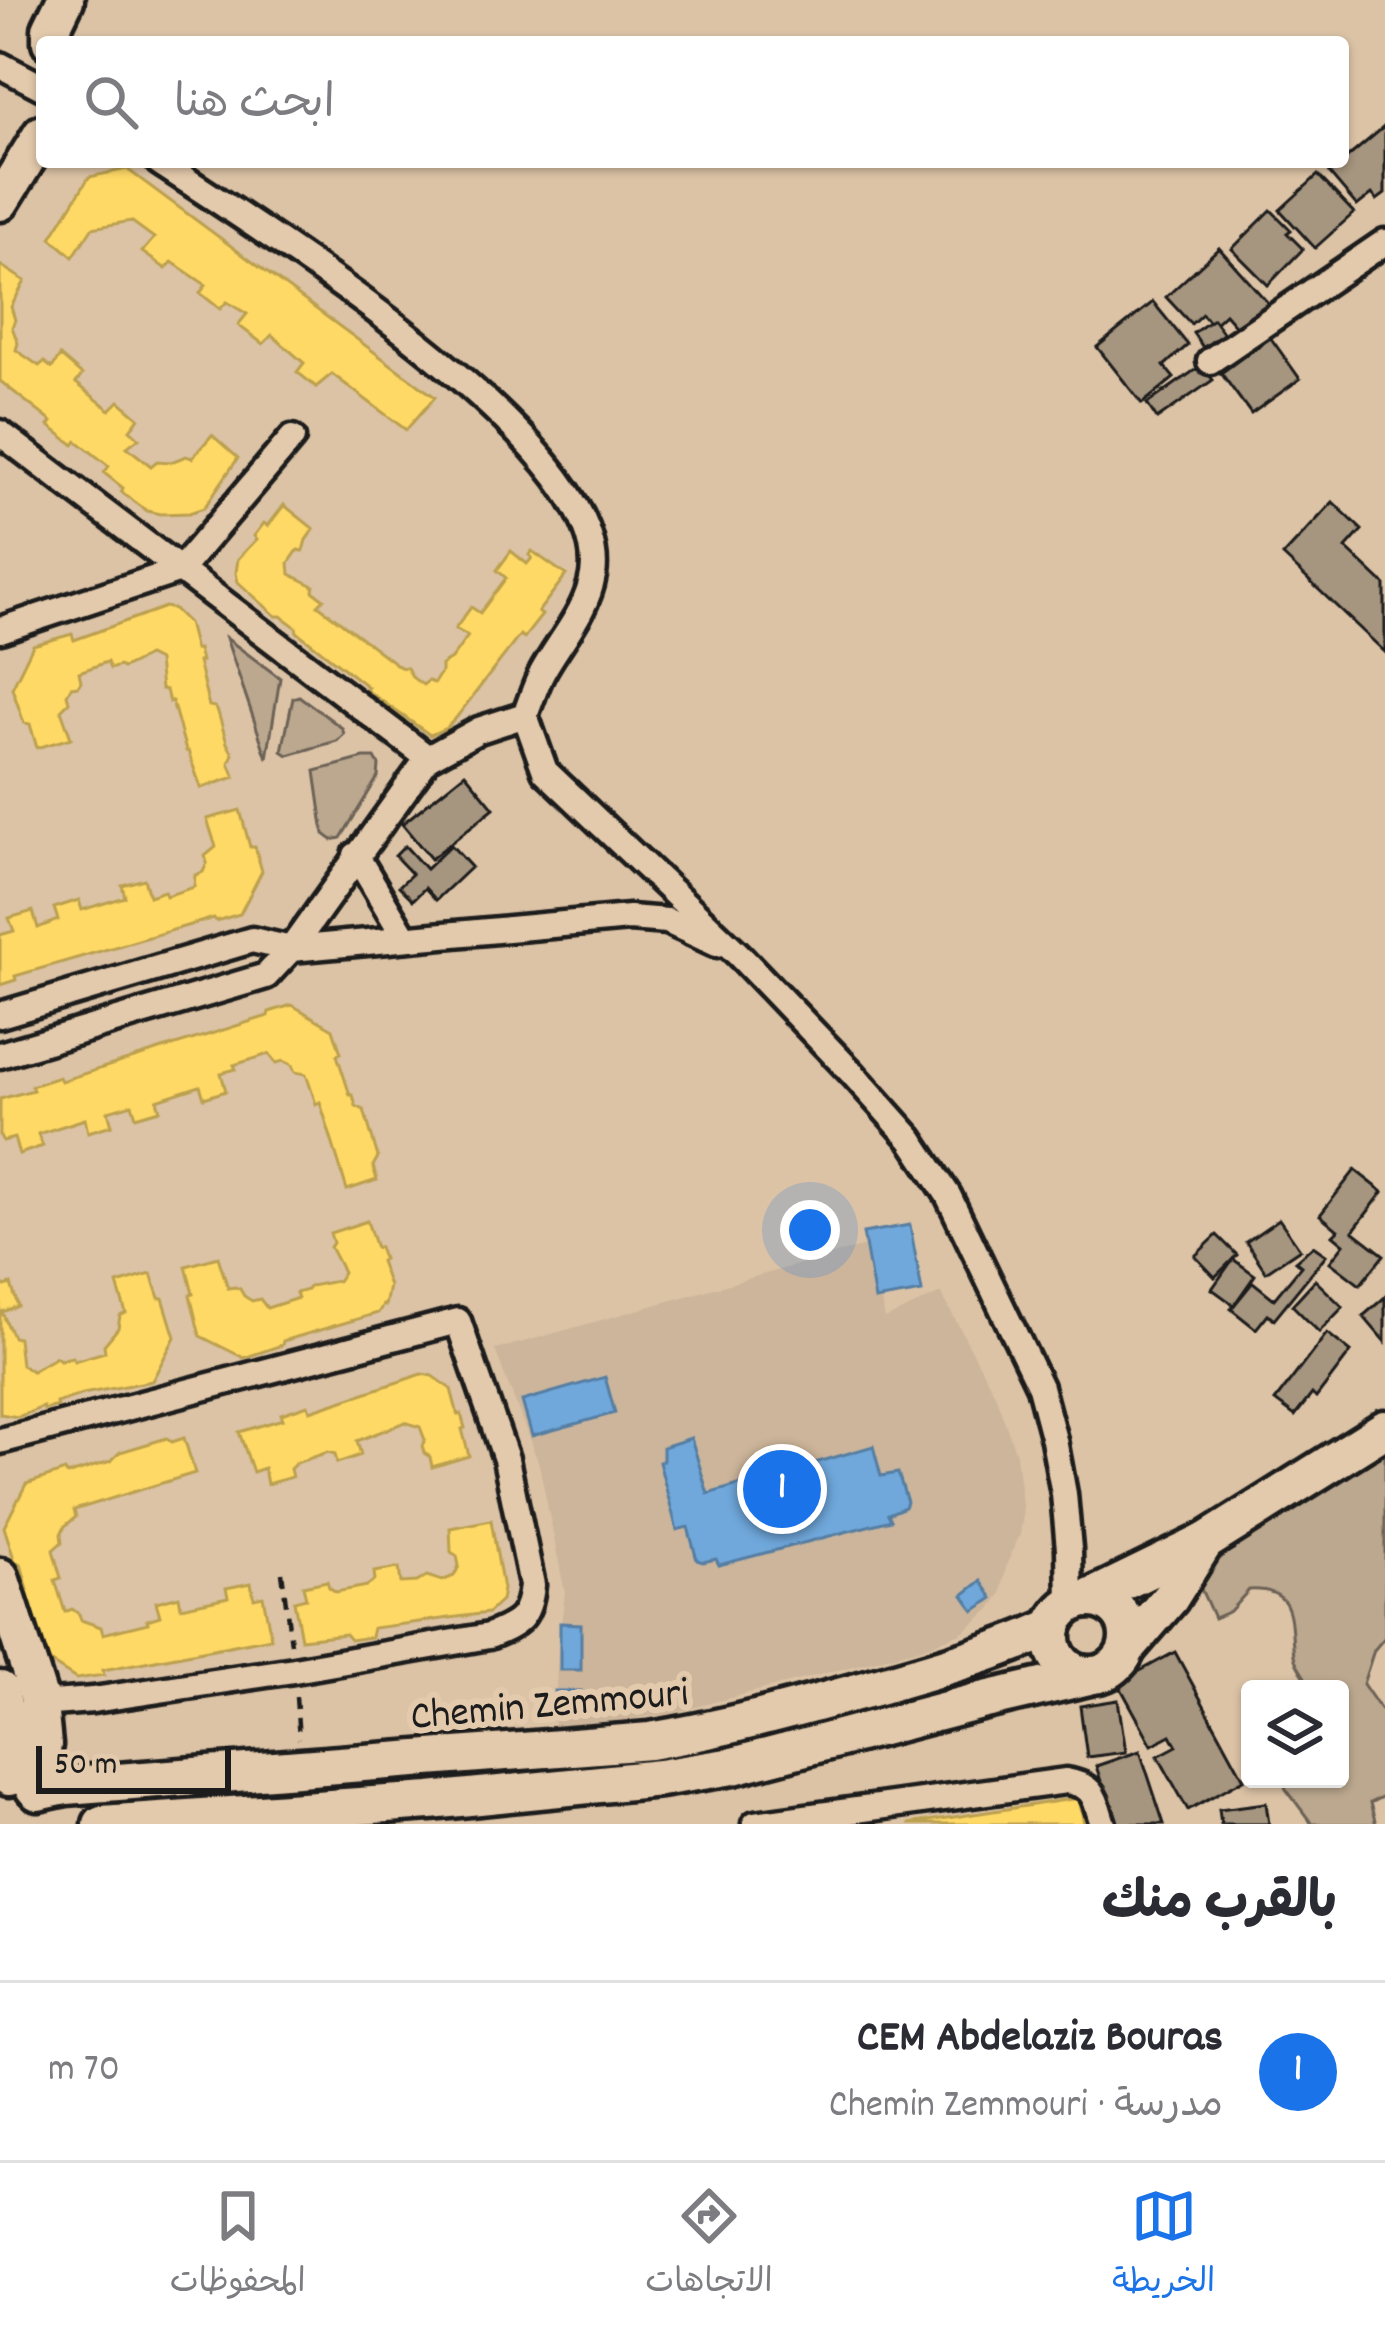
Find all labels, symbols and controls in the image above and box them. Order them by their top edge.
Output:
search box [36,36,1349,168]
icon: search [78,69,144,135]
text: ابحث هنا [174,74,335,138]
your location [780,1200,840,1260]
pin: 1 [743,1444,821,1534]
street label: Chemin Zemmouri [408,1666,691,1750]
map controls [1241,1680,1349,1788]
button: layers [1241,1680,1349,1788]
scale bar [36,1740,231,1793]
text: 50 m [54,1743,118,1790]
text: بالقرب منك [1102,1870,1337,1942]
text: CEM Abdelaziz Bouras [857,2008,1223,2072]
text: 70 m [48,2044,120,2099]
text: 1 [1294,2044,1302,2099]
text: مدرسة · Chemin Zemmouri [829,2080,1223,2135]
tab: المحفوظات [170,2183,306,2309]
tab: الاتجاهات [645,2183,773,2309]
tab: الخريطة [1112,2183,1215,2309]

